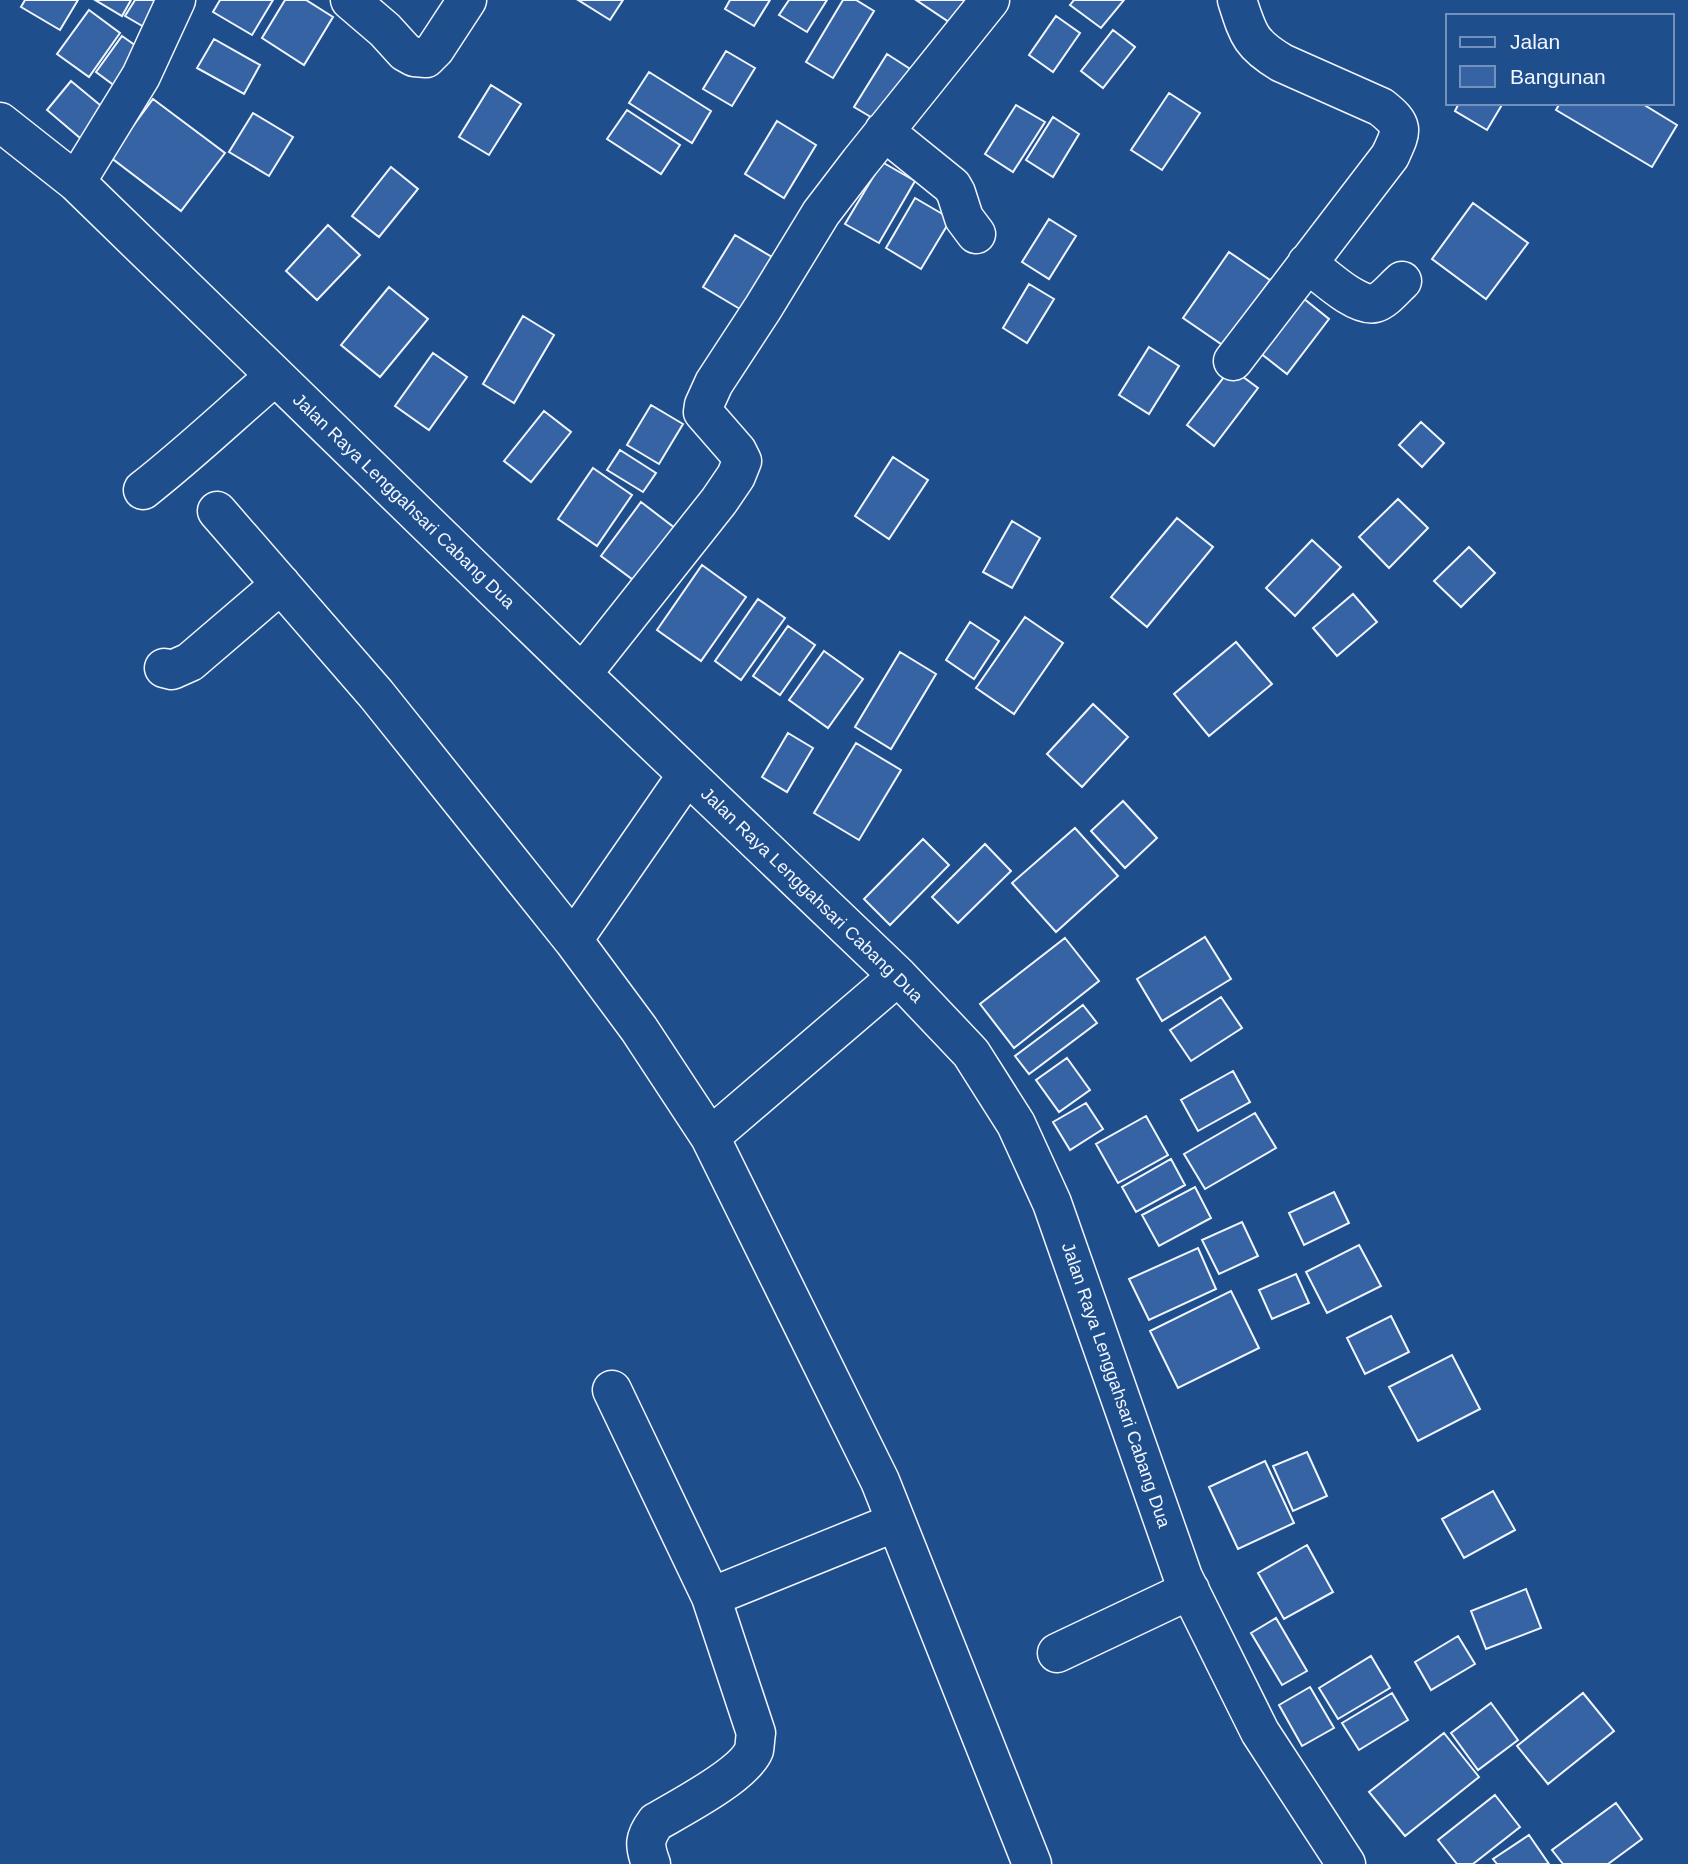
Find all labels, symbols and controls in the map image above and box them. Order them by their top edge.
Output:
legend [1446,14,1674,105]
text: Jalan [1510,30,1560,53]
text: Bangunan [1510,65,1606,88]
street label: Jalan Raya Lenggahsari Cabang Dua [289,390,520,613]
street label: Jalan Raya Lenggahsari Cabang Dua [697,784,928,1007]
street label: Jalan Raya Lenggahsari Cabang Dua [1058,1240,1175,1531]

